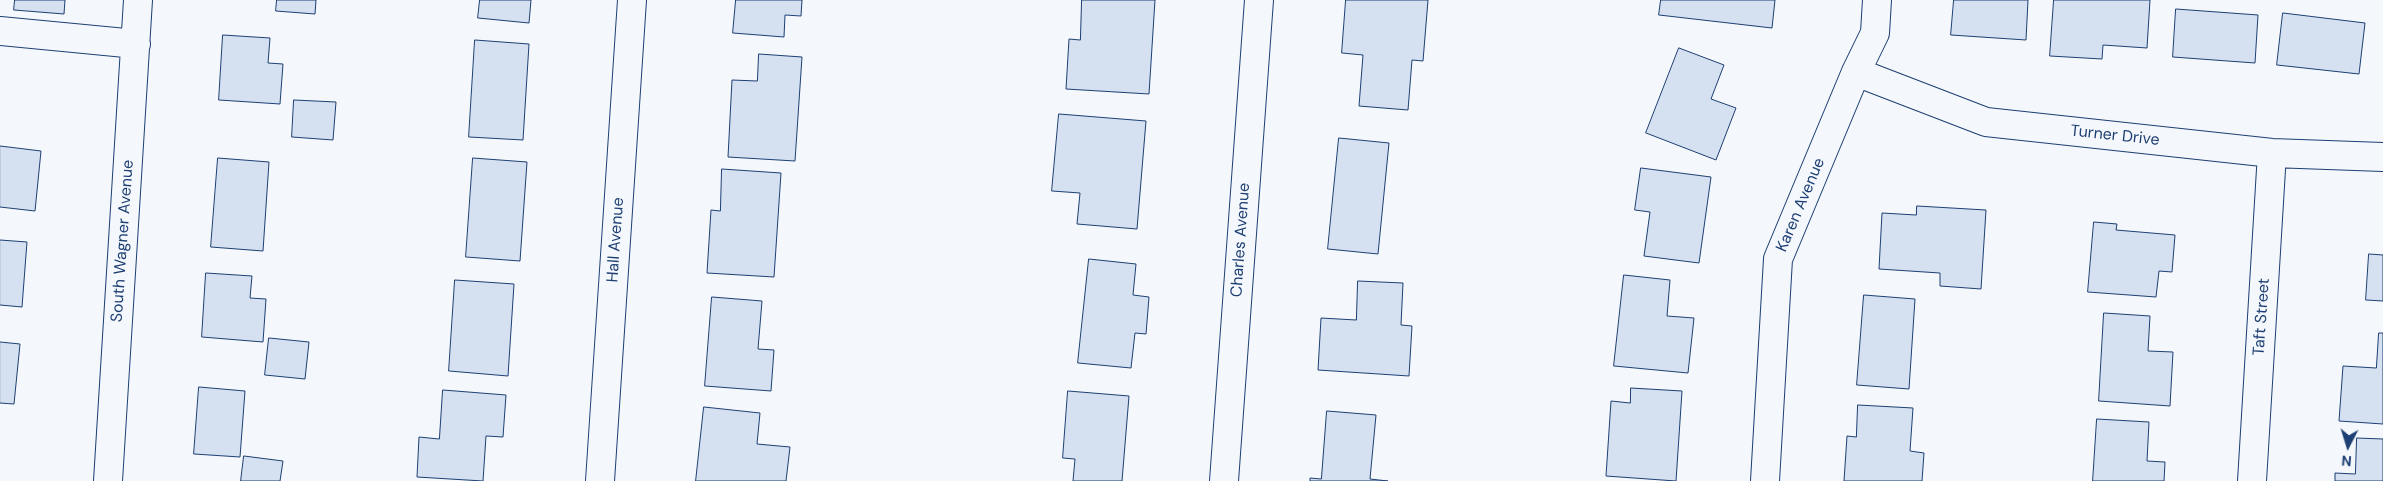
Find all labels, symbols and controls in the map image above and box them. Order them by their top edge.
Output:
street label: Turner Drive [2069,122,2161,150]
street label: Karen Avenue [1773,155,1829,255]
street label: South Wagner Avenue [108,159,138,323]
street label: Charles Avenue [1227,182,1255,298]
street label: Hall Avenue [603,197,629,283]
street label: Taft Street [2250,278,2274,356]
north arrow [2323,421,2373,471]
text: N [2341,452,2353,470]

